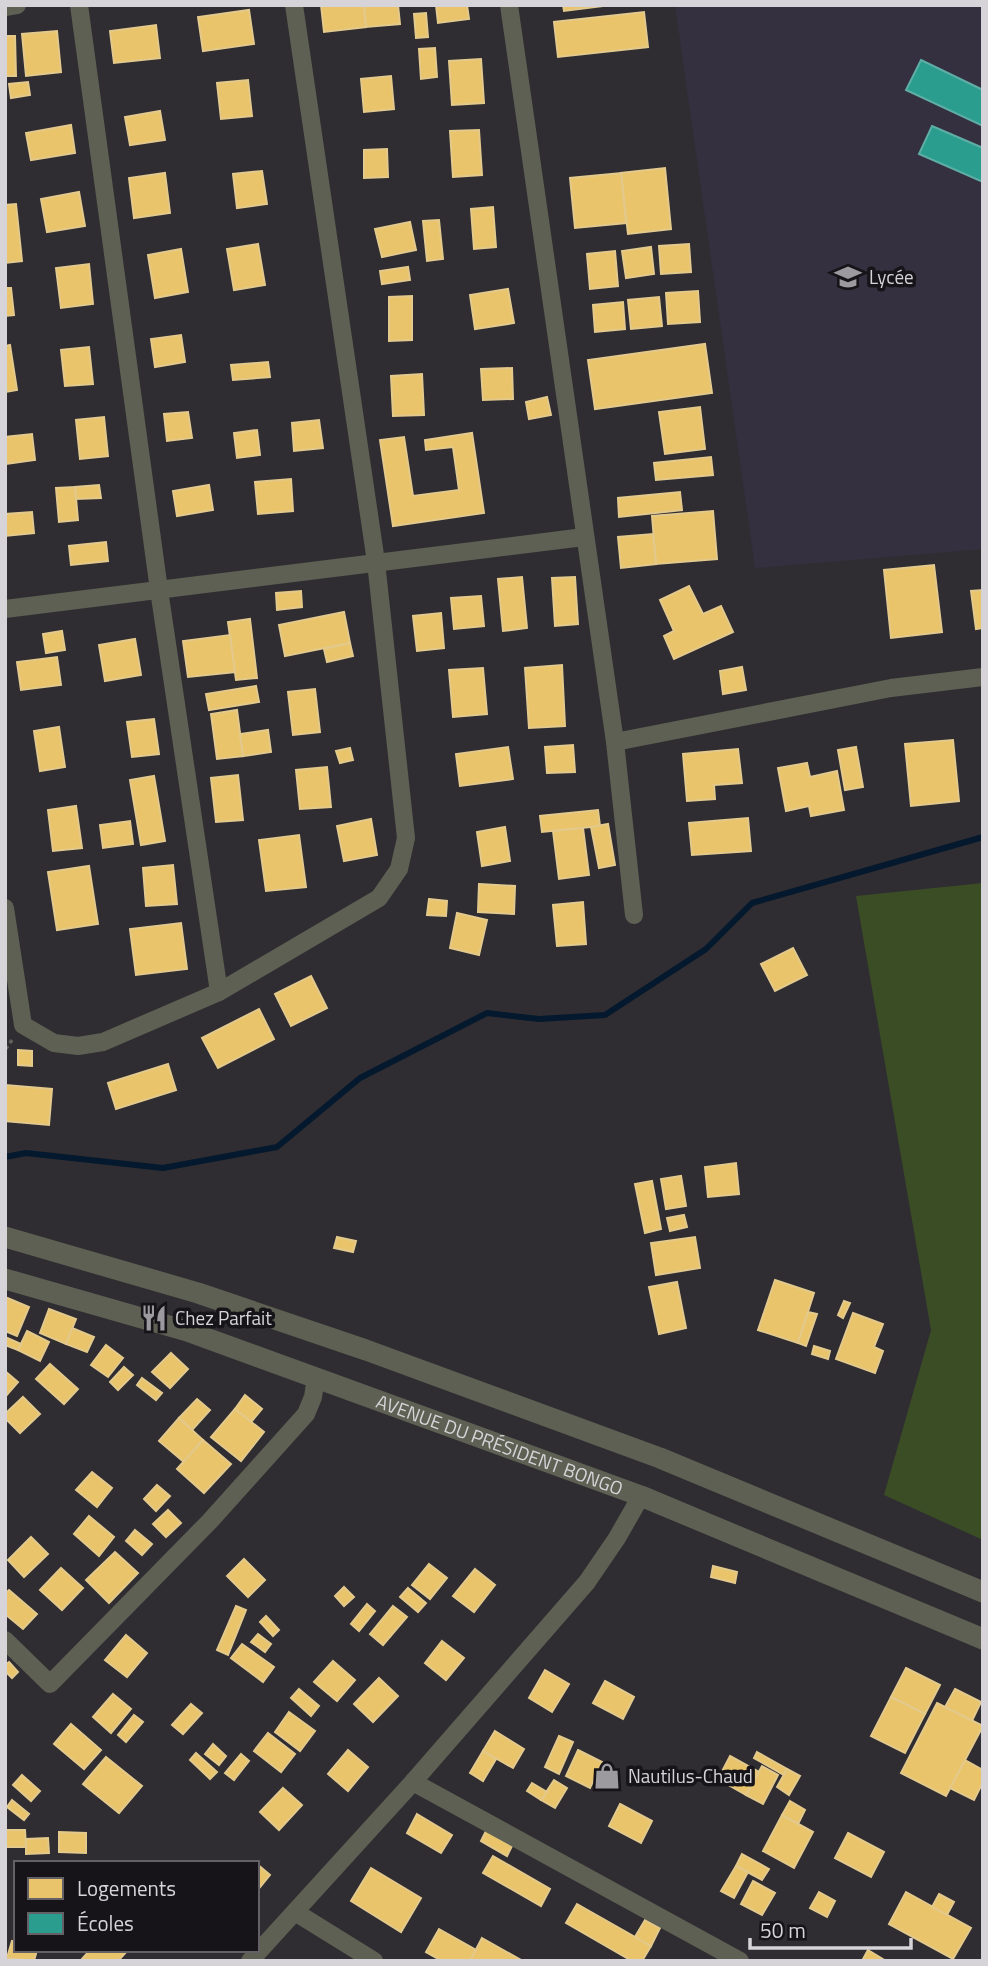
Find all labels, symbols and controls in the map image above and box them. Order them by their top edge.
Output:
school or university icon: Lycée [833,262,863,292]
place label: Lycée [869,262,914,291]
restaurant icon: Chez Parfait [139,1303,169,1333]
place label: Chez Parfait [175,1303,272,1332]
street label: AVENUE DU PRÉSIDENT BONGO [372,1386,627,1502]
shop icon: Nautilus-Chaud [592,1761,622,1791]
place label: Nautilus-Chaud [628,1761,753,1790]
legend [14,1861,259,1952]
text: Logements [77,1872,176,1904]
scale bar [750,1906,911,1950]
text: Écoles [77,1907,134,1939]
text: 50 m [760,1914,806,1946]

